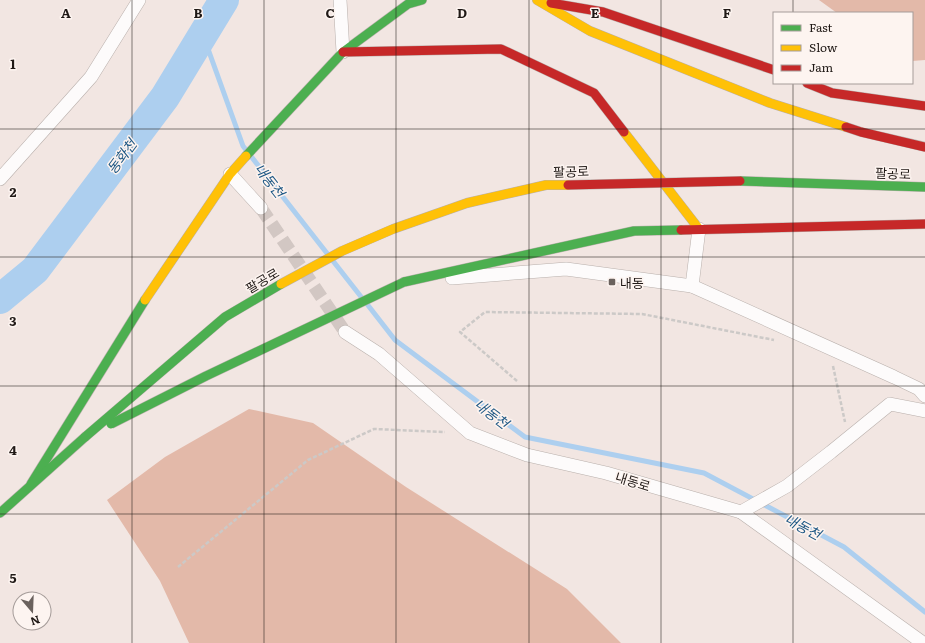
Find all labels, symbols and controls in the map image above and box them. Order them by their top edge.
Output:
text: A [61,3,71,22]
text: B [194,3,203,22]
text: C [325,3,335,22]
text: D [457,3,467,22]
text: E [591,3,600,22]
text: F [723,3,731,22]
legend [773,12,913,84]
text: Fast [809,18,833,36]
text: Slow [809,38,838,56]
text: 1 [10,54,16,73]
text: Jam [809,58,834,76]
water label: 동화천 [101,134,141,177]
water label: 내동천 [250,159,290,202]
street label: 팔공로 [553,161,589,181]
street label: 팔공로 [875,163,911,183]
text: 2 [10,182,17,201]
street label: 팔공로 [242,263,282,297]
place label: 내동 [620,273,644,292]
marker: 내동 [607,277,617,287]
text: 3 [9,311,17,330]
water label: 내동천 [471,393,514,433]
text: 4 [9,440,17,459]
street label: 내동로 [613,467,653,495]
water label: 내동천 [781,508,826,544]
text: 5 [9,568,17,587]
north arrow [12,591,52,631]
text: N [29,612,43,630]

